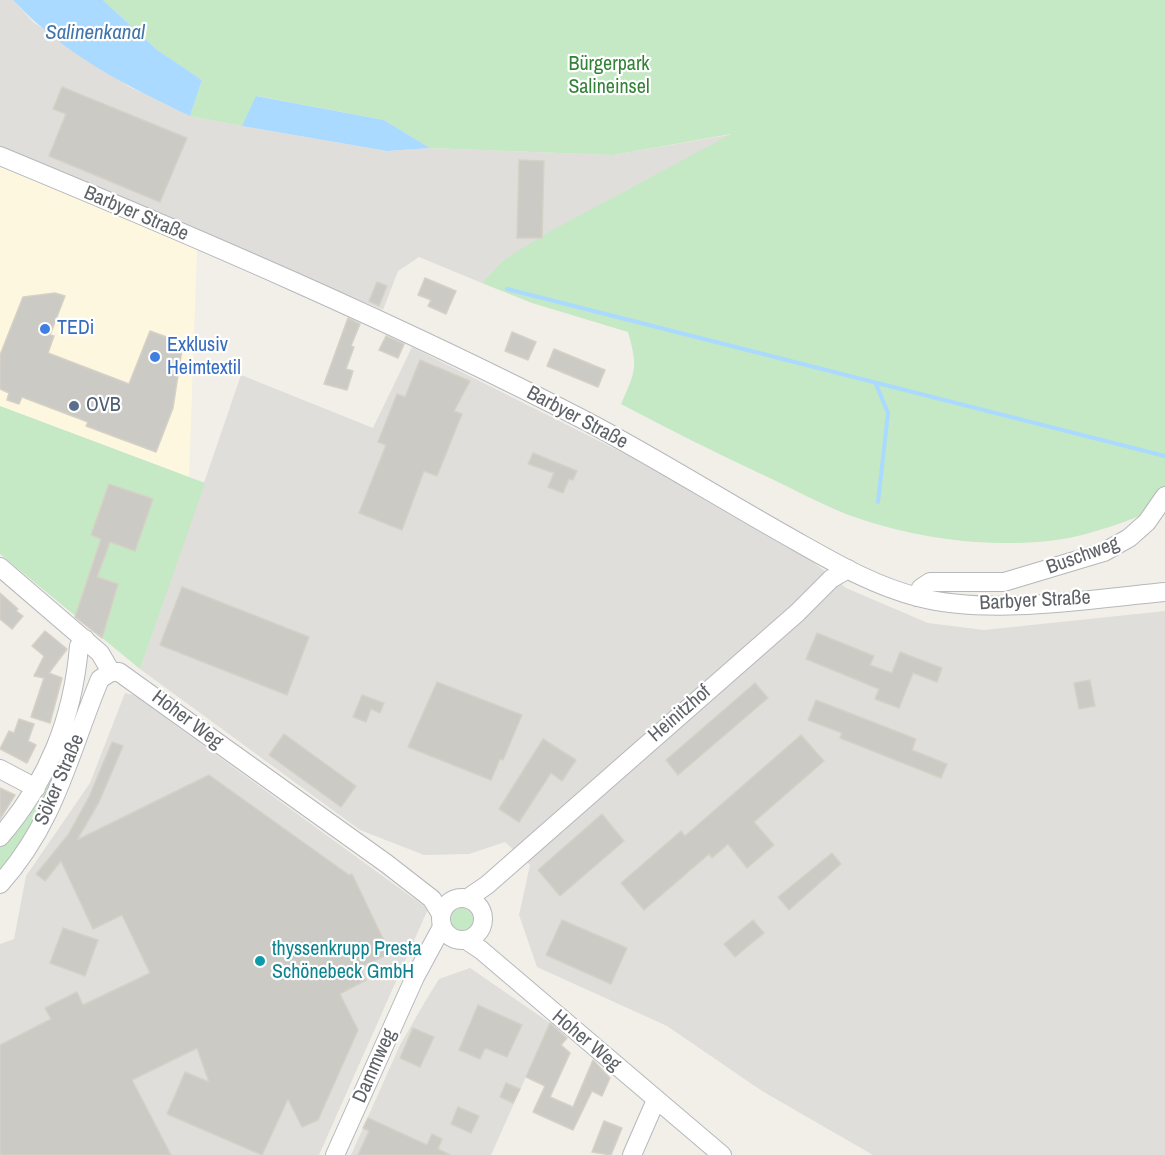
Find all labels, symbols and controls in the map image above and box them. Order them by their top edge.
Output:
water label: Salinenkanal [45,20,145,46]
park label: Bürgerpark Salineinsel [568,53,650,100]
street label: Barbyer Straße [80,181,192,247]
place label: TEDi [57,317,94,341]
marker: TEDi [38,322,52,336]
place label: Exklusiv Heimtextil [167,334,241,381]
marker: Exklusiv Heimtextil [148,350,162,364]
street label: Barbyer Straße [522,381,632,455]
place label: OVB [86,394,121,418]
marker: OVB [67,399,81,413]
street label: Buschweg [1043,532,1123,580]
street label: Barbyer Straße [979,586,1091,616]
street label: Heinitzhof [644,680,716,748]
street label: Hoher Weg [147,686,227,754]
street label: Söker Straße [30,731,90,829]
place label: thyssenkrupp Presta Schönebeck GmbH [272,938,421,985]
marker: thyssenkrupp Presta Schönebeck GmbH [253,954,267,968]
street label: Hoher Weg [547,1005,625,1077]
street label: Dammweg [348,1025,402,1107]

